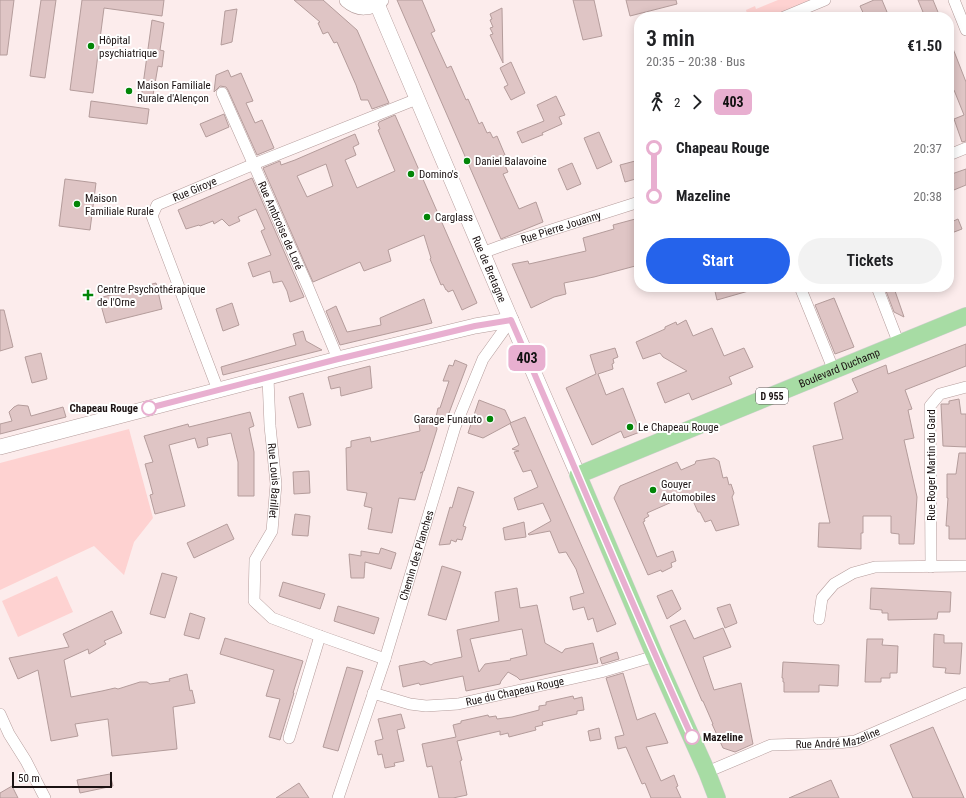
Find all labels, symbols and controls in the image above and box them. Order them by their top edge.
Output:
text: 3 min [646,26,695,51]
place label: Hôpital psychiatrique [99,34,157,60]
text: €1.50 [907,37,942,55]
marker: Hôpital psychiatrique [86,41,96,51]
text: 20:35 – 20:38 · Bus [646,54,745,69]
place label: Maison Familiale Rurale d'Alençon [137,79,211,105]
marker: Maison Familiale Rurale d'Alençon [124,86,134,96]
icon: walk [646,91,668,113]
icon: forward [686,91,708,113]
text: 403 [722,94,744,110]
text: 2 [674,95,680,110]
text: Chapeau Rouge [676,139,769,157]
text: 20:37 [913,141,942,156]
place label: Daniel Balavoine [475,155,547,168]
marker: Daniel Balavoine [462,156,472,166]
place label: Domino's [419,168,458,181]
marker: Domino's [406,169,416,179]
street label: Rue Giroye [171,175,219,205]
street label: Rue Ambroise de Loré [255,180,306,272]
text: Mazeline [676,187,730,205]
text: 20:38 [913,189,942,204]
place label: Maison Familiale Rurale [85,192,154,218]
marker: Maison Familiale Rurale [72,199,82,209]
street label: Rue Pierre Jouanny [519,208,603,246]
place label: Carglass [435,211,473,224]
marker: Carglass [422,212,432,222]
street label: Rue de Bretagne [469,234,509,305]
button: Start [646,238,790,284]
button: Tickets [798,238,942,284]
place label: Centre Psychothérapique de l'Orne [97,283,206,309]
marker: Centre Psychothérapique de l'Orne [82,289,94,301]
line badge: 403 [504,345,550,371]
street label: Boulevard Duchamp [797,346,882,391]
text: 403 [516,350,538,366]
road number: D 955 [756,388,788,404]
marker: Chapeau Rouge [141,400,157,416]
place label: Chapeau Rouge [70,402,138,415]
street label: Rue Roger Martin du Gard [925,409,938,521]
place label: Garage Funauto [414,413,482,426]
marker: Garage Funauto [485,414,495,424]
place label: Le Chapeau Rouge [638,421,719,434]
marker: Le Chapeau Rouge [625,422,635,432]
street label: Rue Louis Barillet [265,442,282,519]
place label: Gouyer Automobiles [661,478,716,504]
marker: Gouyer Automobiles [648,485,658,495]
street label: Chemin des Planches [397,509,436,602]
street label: Rue du Chapeau Rouge [465,675,565,709]
street label: Rue André Mazeline [795,725,882,751]
marker: Mazeline [684,729,700,745]
place label: Mazeline [703,731,743,744]
scale bar [12,770,112,789]
text: 50 m [18,772,40,785]

